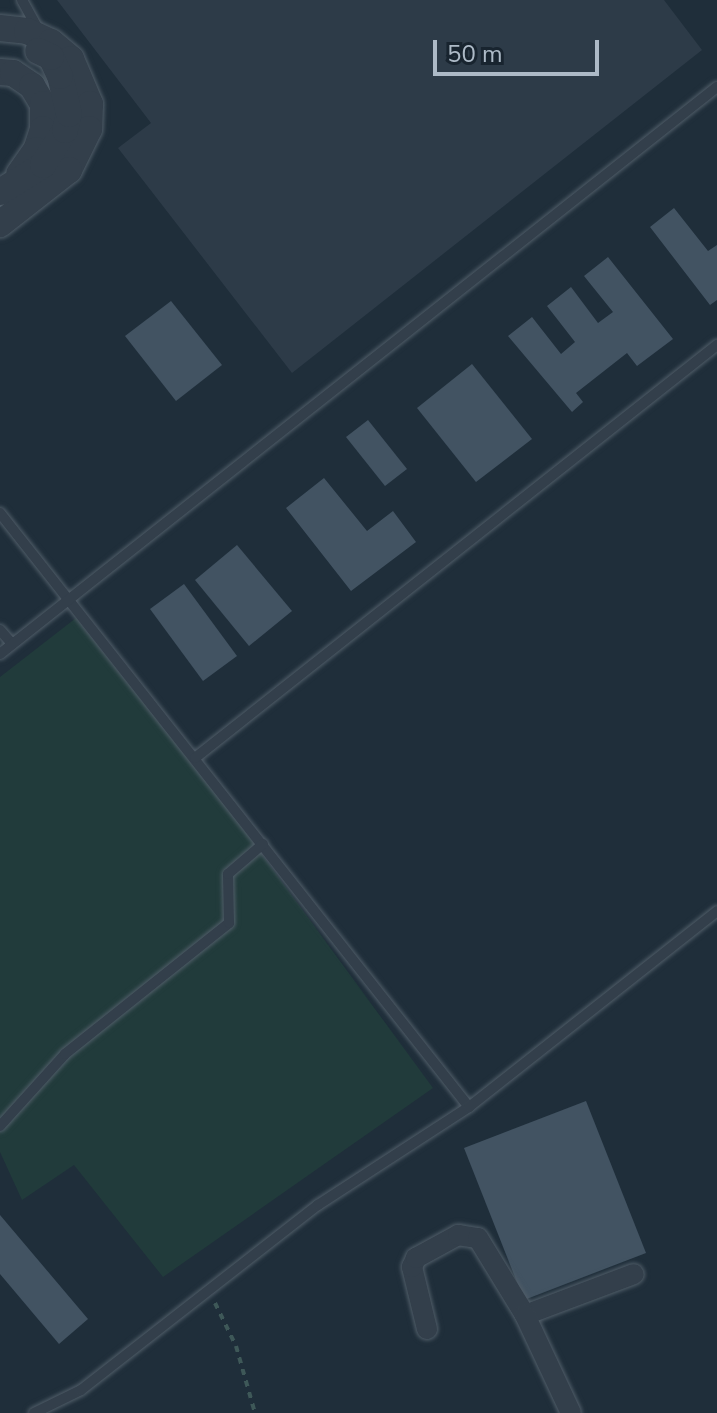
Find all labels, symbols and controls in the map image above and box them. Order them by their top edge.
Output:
scale bar [437,24,603,74]
text: 50 m [447,38,503,70]

